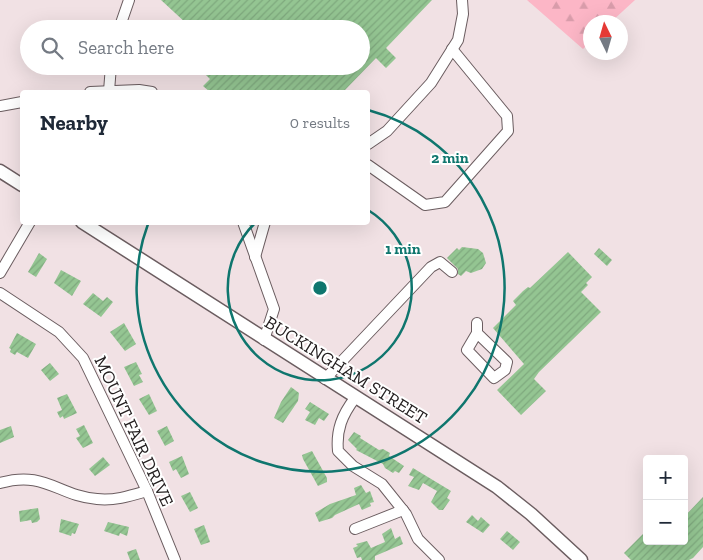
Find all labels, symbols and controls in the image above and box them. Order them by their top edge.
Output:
north arrow [583,15,628,60]
search box [20,20,370,75]
icon: search [38,34,66,62]
text: Search here [78,36,174,59]
text: Nearby [40,110,108,135]
text: 0 results [290,113,350,132]
text: 2 min [431,149,469,167]
text: 1 min [385,240,421,258]
centre of rings [311,279,329,297]
street label: BUCKINGHAM STREET [261,311,431,429]
street label: MOUNT FAIR DRIVE [90,352,178,510]
map controls [643,455,688,545]
button: + [643,455,688,500]
button: − [643,500,688,545]

